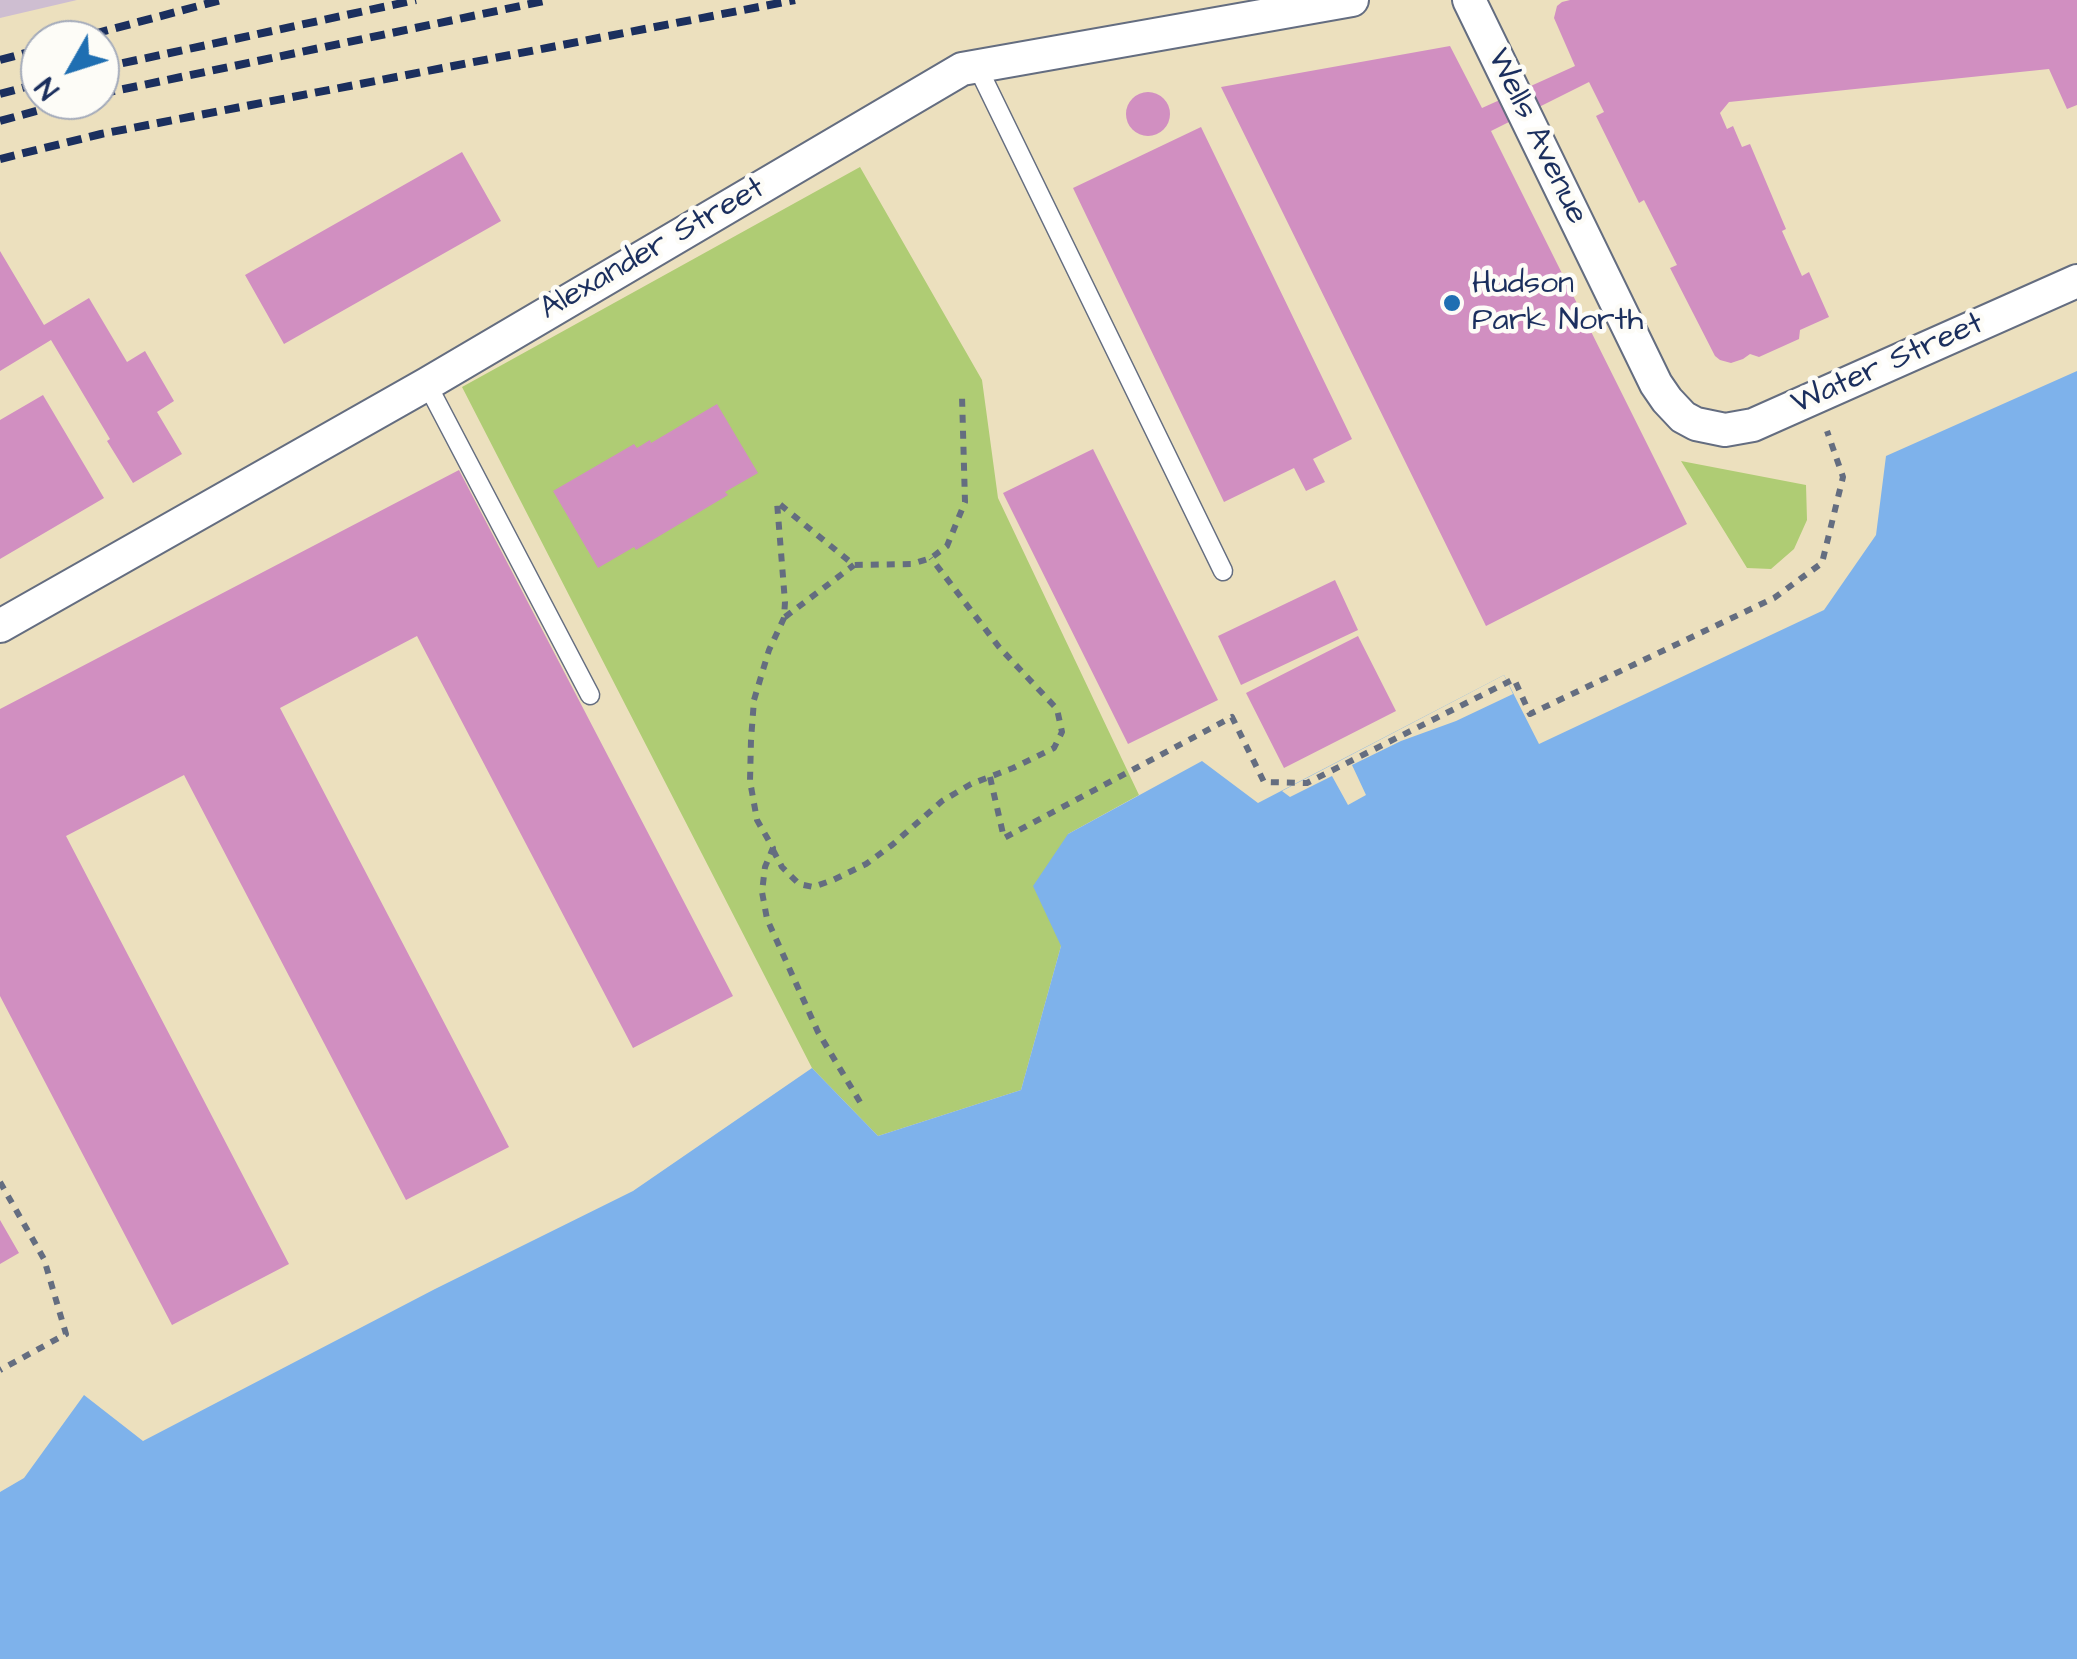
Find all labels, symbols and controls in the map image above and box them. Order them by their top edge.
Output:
north arrow [20,20,120,120]
street label: Wells Avenue [1477,43,1595,231]
text: N [27,69,69,107]
street label: Alexander Street [534,170,772,330]
place label: Hudson Park North [1472,266,1643,341]
marker: Hudson Park North [1441,292,1463,314]
street label: Water Street [1786,306,1990,424]

